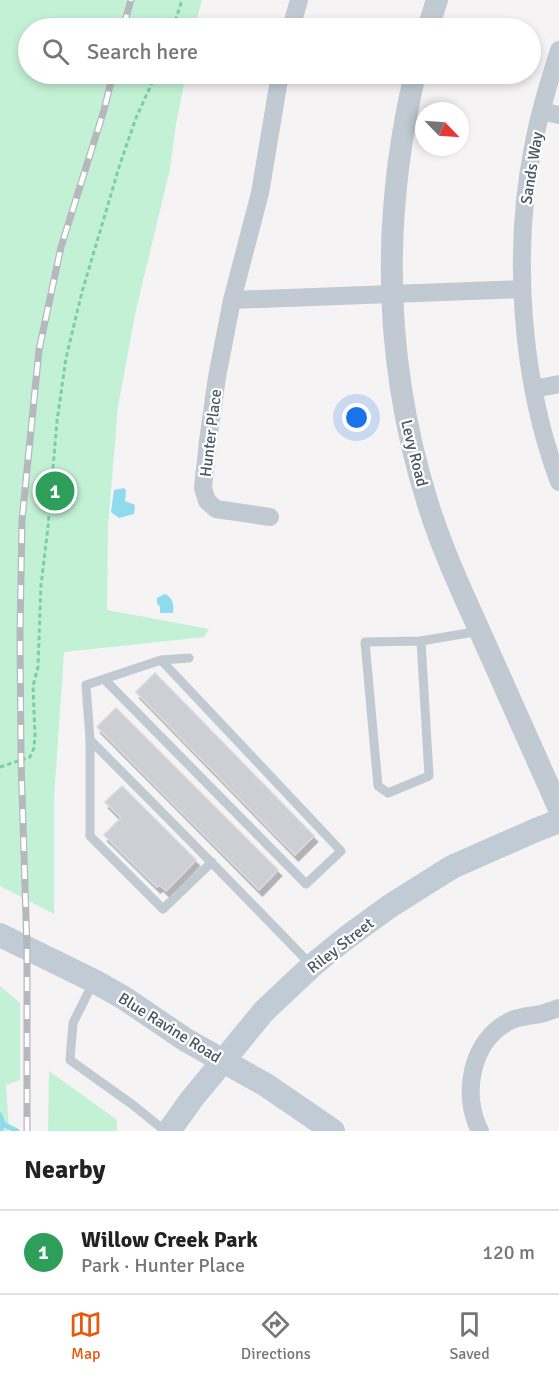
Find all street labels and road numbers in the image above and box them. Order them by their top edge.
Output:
street label: Sands Way [516,130,548,206]
street label: Hunter Place [196,388,226,478]
street label: Levy Road [396,418,432,489]
street label: Riley Street [303,913,378,978]
street label: Blue Ravine Road [114,988,225,1068]

